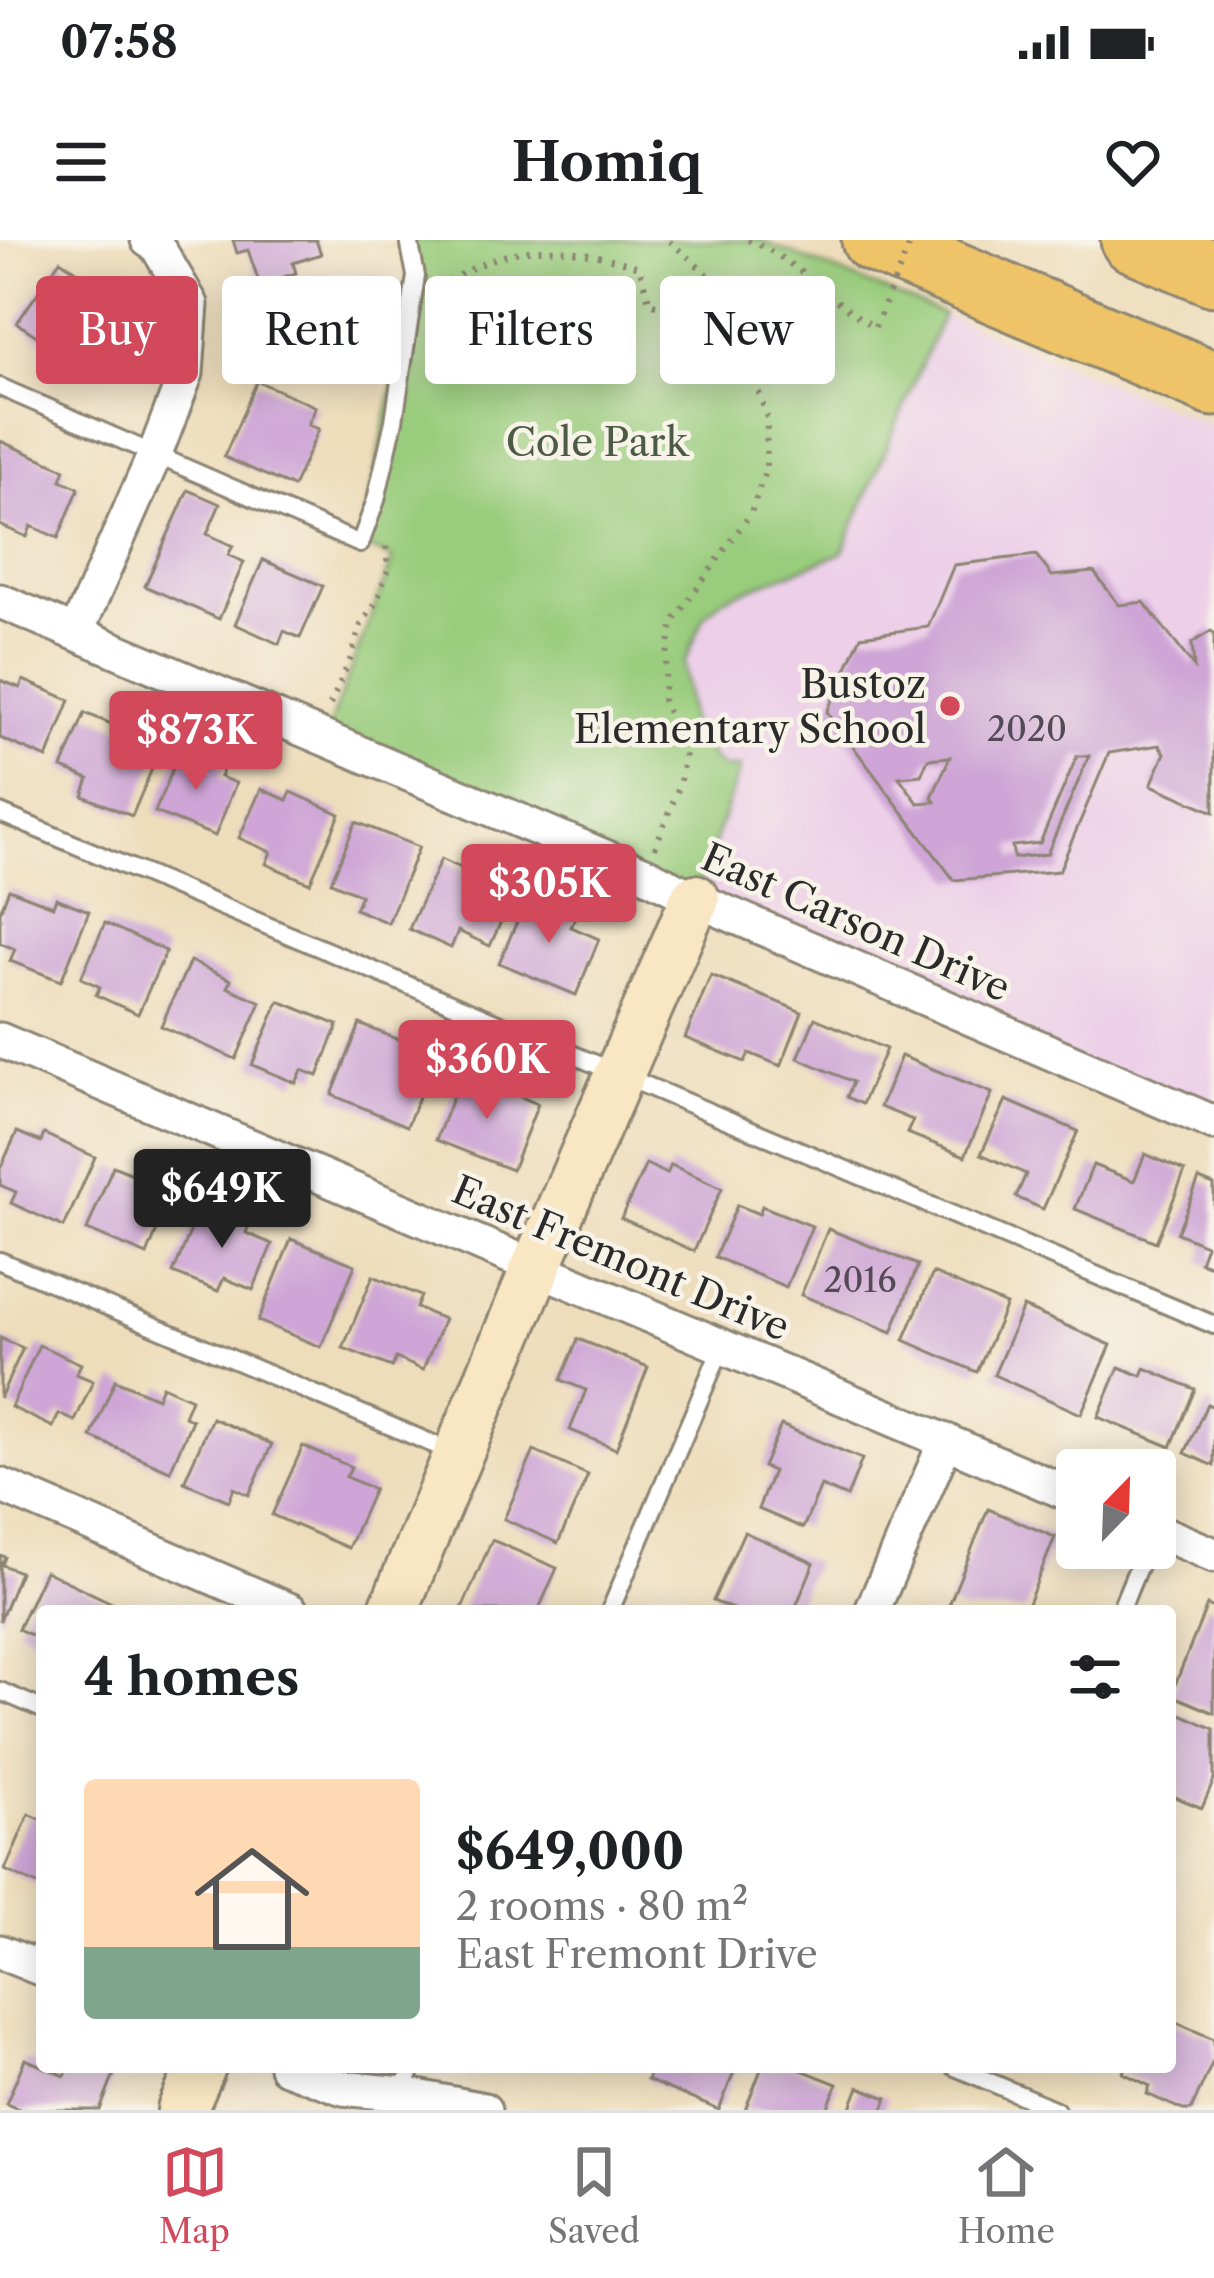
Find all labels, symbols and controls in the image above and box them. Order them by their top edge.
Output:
text: 07:58 [60,14,178,70]
icon: menu [48,129,114,195]
text: Homiq [512,129,702,195]
icon: heart [1100,129,1166,195]
chip: Buy [36,276,198,384]
chip: Rent [222,276,401,384]
chip: Filters [425,276,636,384]
chip: New [660,276,835,384]
park label: Cole Park [506,418,690,466]
place label: Bustoz Elementary School [574,660,926,753]
pin: $873K [112,691,280,793]
marker: Bustoz Elementary School [937,693,963,719]
text: $873K [136,706,256,754]
house number: 2020 [987,709,1067,750]
street label: East Carson Drive [694,832,1018,1012]
pin: $305K [465,844,633,946]
text: $305K [488,859,610,907]
pin: $360K [403,1020,571,1122]
text: $360K [425,1035,549,1083]
pin: $649K [138,1149,306,1251]
text: $649K [161,1164,283,1212]
street label: East Fremont Drive [445,1165,797,1351]
house number: 2016 [823,1260,897,1301]
north arrow [1056,1449,1176,1569]
map controls [1056,1449,1176,1569]
icon: filters [1062,1644,1128,1710]
text: 4 homes [84,1646,299,1708]
text: $649,000 [456,1820,684,1882]
icon: home [180,1827,324,1971]
text: 2 rooms · 80 m² [456,1882,748,1930]
text: East Fremont Drive [456,1930,818,1978]
tab: Map [159,2139,230,2252]
tab: Saved [548,2139,640,2252]
tab: Home [958,2139,1055,2252]

